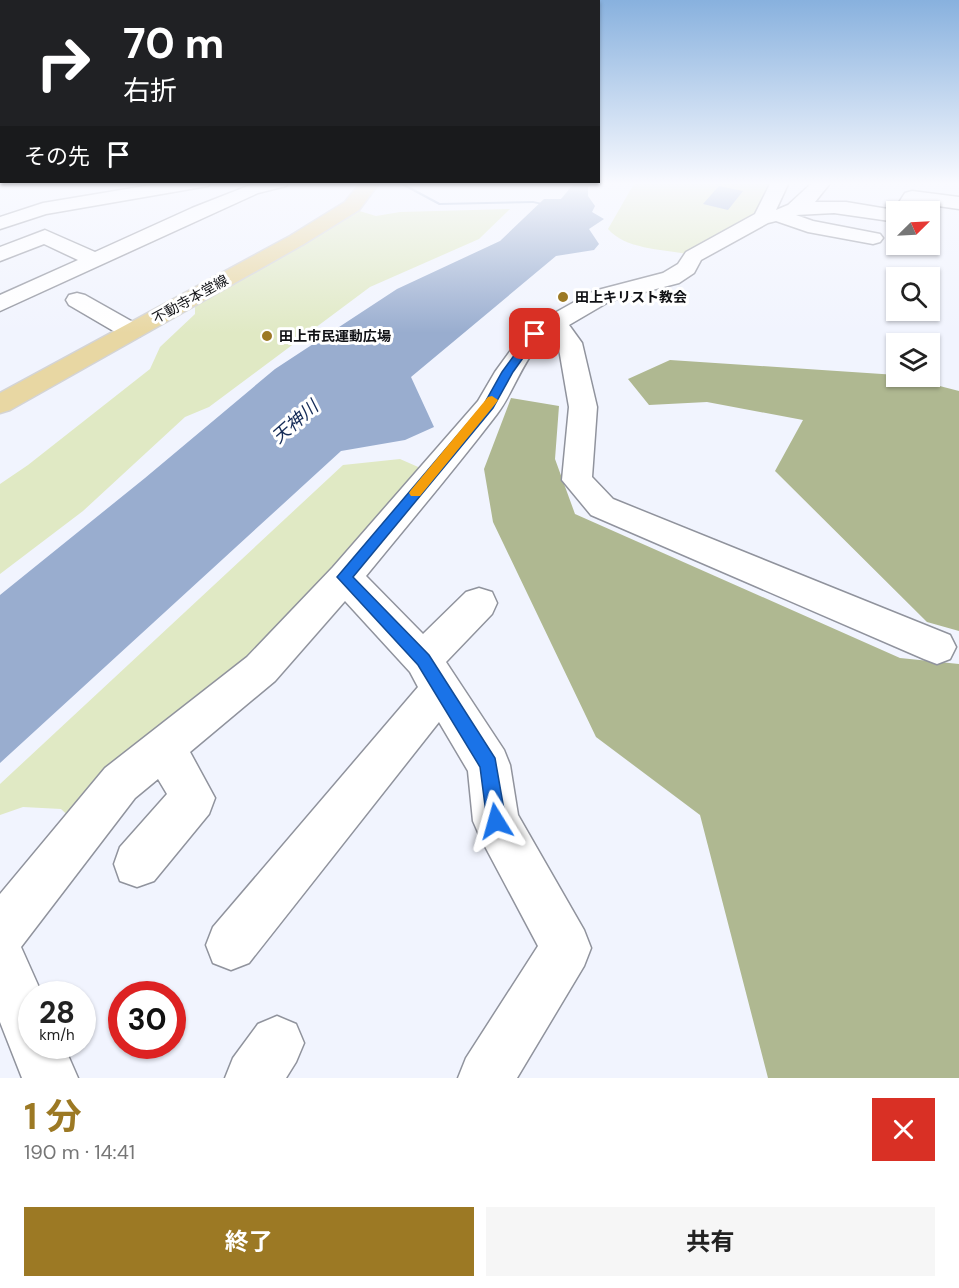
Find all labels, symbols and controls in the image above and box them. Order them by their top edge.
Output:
text: 70 m [123,16,224,71]
icon: right [24,24,102,102]
text: 右折 [123,73,177,108]
icon: arrive [102,138,135,171]
text: その先 [24,142,90,171]
north arrow [886,201,940,255]
map controls [886,201,940,387]
button: search [886,267,940,321]
street label: 不動寺本堂線 [149,271,231,327]
place label: 田上キリスト教会 [575,288,687,306]
marker: 田上キリスト教会 [556,290,570,304]
pin [509,308,560,359]
icon: arrive [518,317,551,350]
place label: 田上市民運動広場 [279,327,391,345]
marker: 田上市民運動広場 [260,329,274,343]
button: layers [886,333,940,387]
water label: 天神川 [267,394,325,449]
position arrow [464,789,528,853]
speed limit sign: 30 [108,981,186,1059]
text: 28 [39,993,75,1032]
text: km/h [39,1025,75,1045]
text: 1 分 [24,1093,82,1140]
button: close [872,1098,935,1161]
text: 190 m · 14:41 [24,1139,135,1165]
button: 終了 [24,1207,474,1276]
button: 共有 [486,1207,935,1276]

